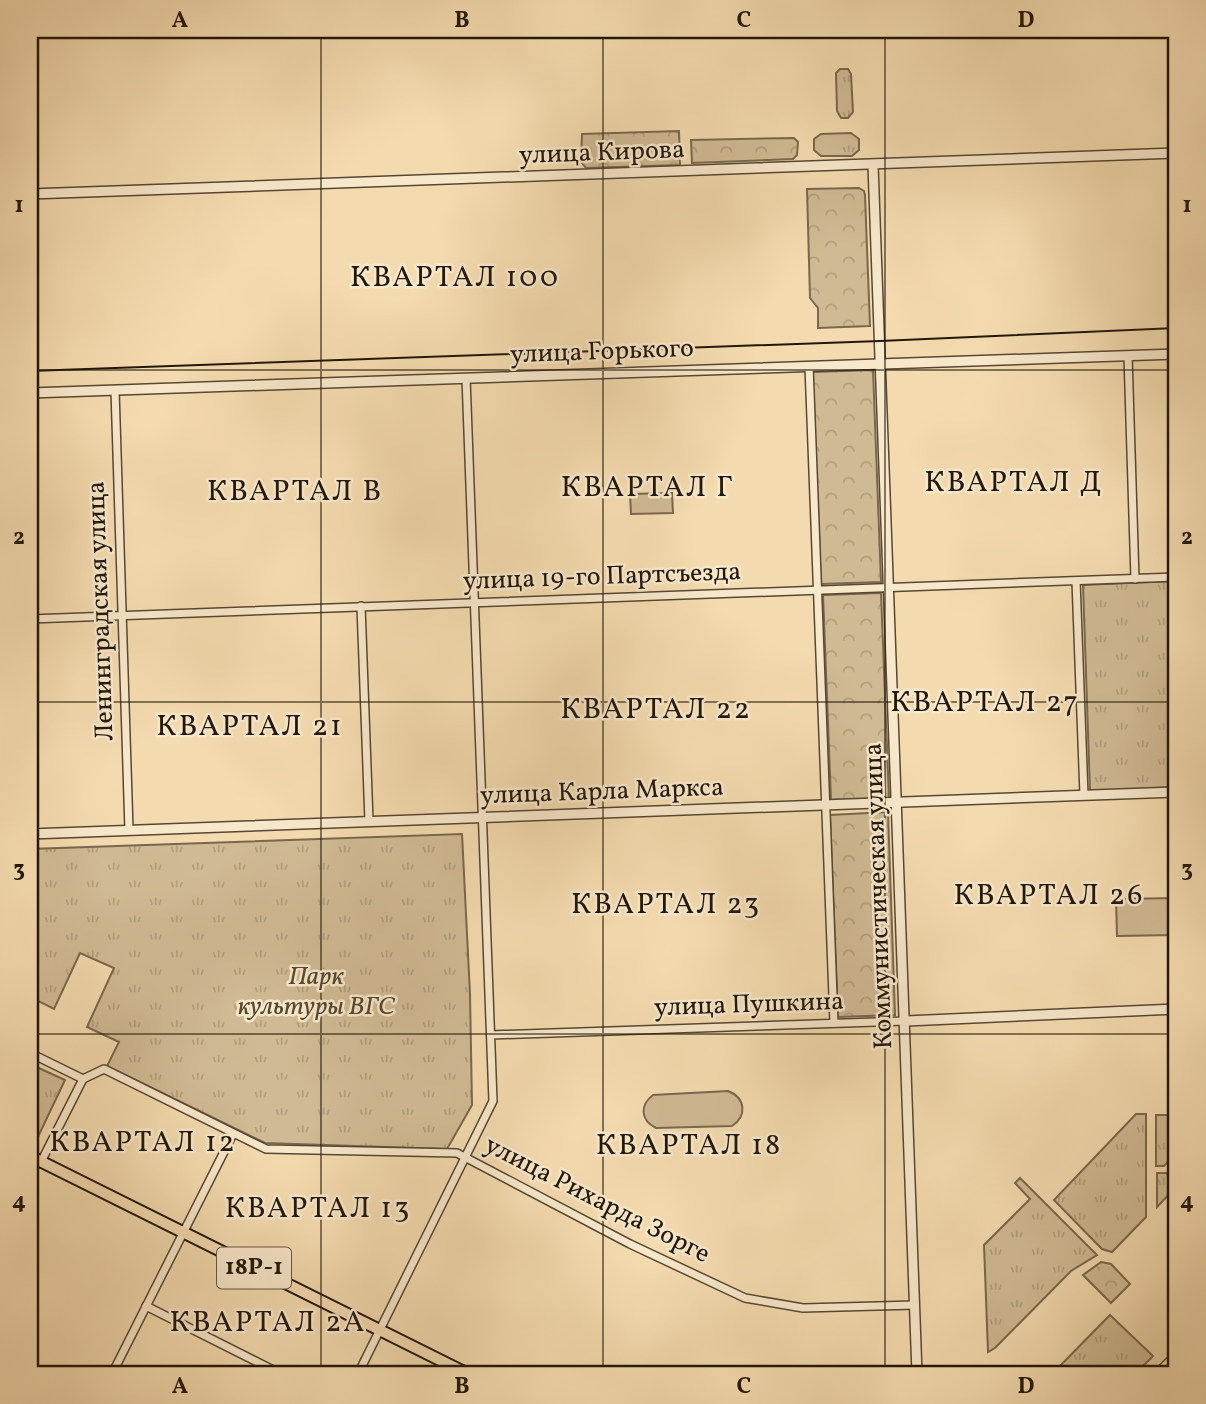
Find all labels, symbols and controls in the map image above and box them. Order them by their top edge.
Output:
text: A [172,5,188,37]
text: B [454,5,470,37]
text: C [737,5,751,37]
text: D [1018,5,1035,37]
street label: улица Кирова [518,132,686,174]
text: 1 [14,190,24,222]
text: 1 [1182,190,1192,222]
district label: КВАРТАЛ 100 [350,257,560,299]
street label: улица Горького [509,331,695,373]
district label: КВАРТАЛ Д [924,462,1104,504]
district label: КВАРТАЛ Г [561,467,735,509]
district label: КВАРТАЛ В [207,471,383,513]
street label: Ленинградская улица [78,480,124,742]
text: 2 [13,522,25,554]
text: 2 [1181,522,1193,554]
street label: улица 19-го Партсъезда [462,554,742,600]
district label: КВАРТАЛ 27 [890,682,1080,724]
district label: КВАРТАЛ 22 [560,689,752,731]
district label: КВАРТАЛ 21 [156,706,344,748]
street label: Коммунистическая улица [856,742,902,1050]
street label: улица Карла Маркса [479,770,725,814]
text: 3 [13,854,25,886]
text: 3 [1181,854,1193,886]
district label: КВАРТАЛ 26 [954,875,1144,917]
district label: КВАРТАЛ 23 [571,884,761,926]
park label: Парк культуры ВГС [238,959,396,1025]
street label: улица Пушкина [653,984,845,1026]
district label: КВАРТАЛ 12 [49,1122,237,1164]
district label: КВАРТАЛ 18 [596,1125,782,1167]
street label: улица Рихарда Зорге [478,1127,716,1273]
text: 4 [12,1186,26,1218]
text: 4 [1180,1186,1194,1218]
district label: КВАРТАЛ 13 [225,1188,411,1230]
road number: 18Р-1 [217,1248,291,1288]
district label: КВАРТАЛ 2А [170,1302,366,1344]
text: A [172,1371,188,1403]
text: B [454,1371,470,1403]
text: C [737,1371,751,1403]
text: D [1018,1371,1035,1403]

